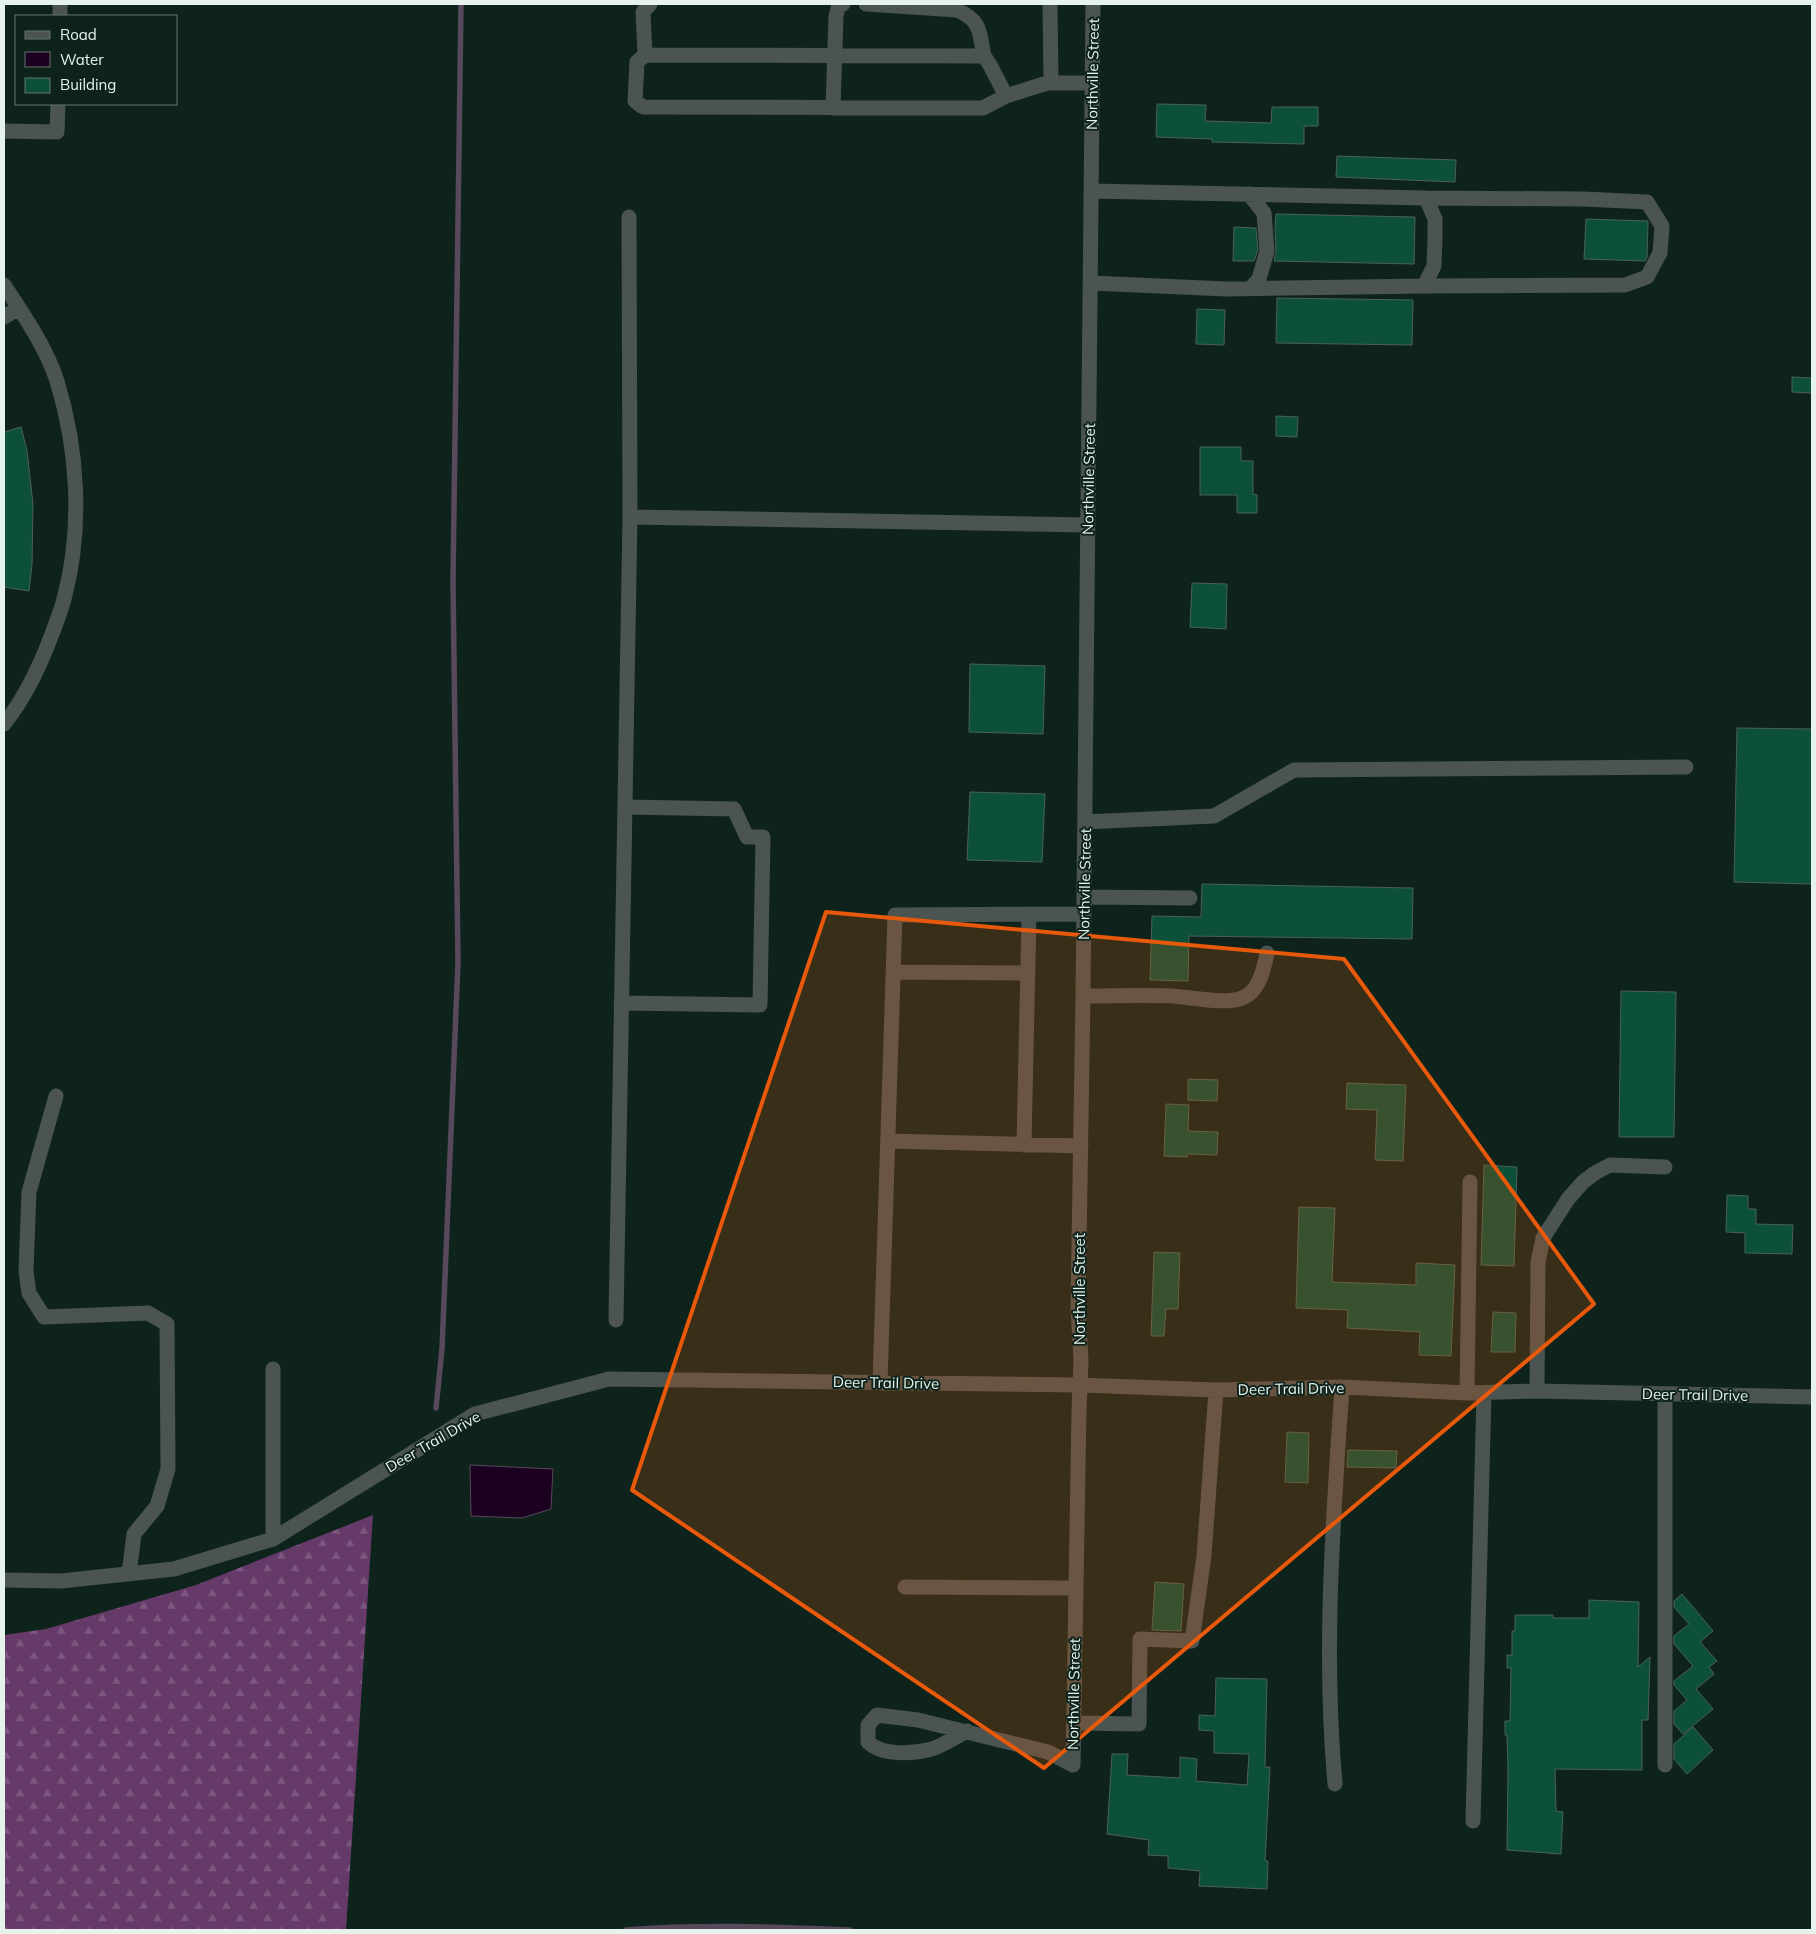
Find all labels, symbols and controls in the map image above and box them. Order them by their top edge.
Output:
legend [15,15,178,105]
street label: Northville Street [1082,18,1103,130]
text: Road [60,25,97,44]
text: Water [60,50,104,69]
text: Building [60,75,116,94]
street label: Northville Street [1078,423,1099,535]
street label: Northville Street [1074,828,1095,940]
street label: Northville Street [1070,1233,1089,1345]
street label: Deer Trail Drive [833,1372,939,1393]
street label: Deer Trail Drive [1238,1378,1344,1399]
street label: Deer Trail Drive [1642,1384,1748,1405]
street label: Deer Trail Drive [382,1407,484,1476]
street label: Northville Street [1063,1638,1084,1750]

